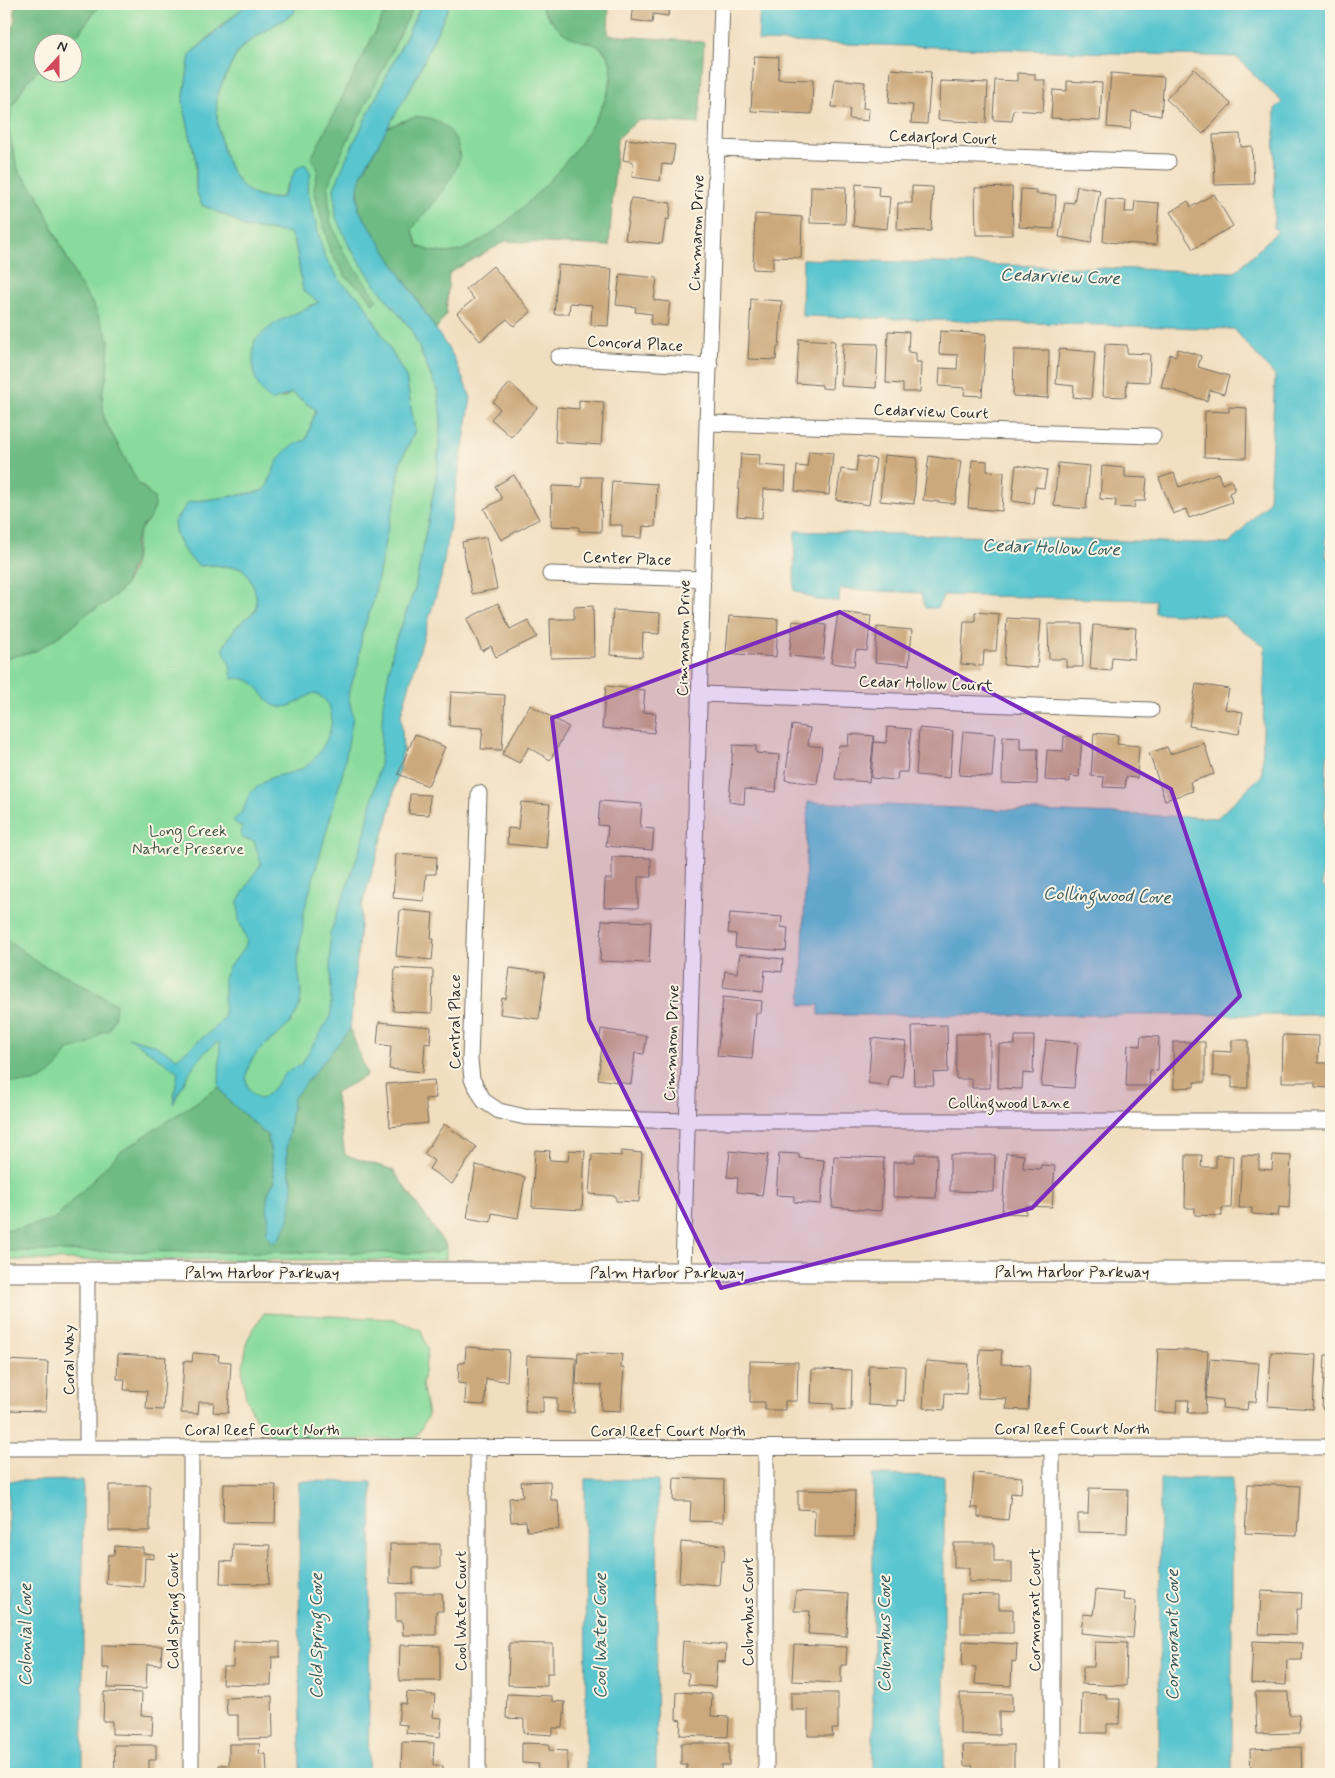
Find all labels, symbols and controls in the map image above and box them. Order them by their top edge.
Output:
north arrow [32,32,82,82]
text: N [55,37,70,57]
street label: Cedarford Court [888,126,998,152]
street label: Cimmaron Drive [684,174,710,292]
water label: Cedarview Cove [999,263,1122,291]
street label: Concord Place [586,331,684,357]
street label: Cedarview Court [873,399,989,425]
water label: Cedar Hollow Cove [982,534,1121,562]
street label: Center Place [582,547,672,571]
street label: Cimmaron Drive [672,579,696,697]
street label: Cedar Hollow Court [858,671,994,697]
park label: Long Creek Nature Preserve [132,821,244,860]
water label: Collingwood Cove [1042,882,1173,912]
street label: Central Place [445,974,466,1070]
street label: Cimmaron Drive [659,984,685,1102]
street label: Collingwood Lane [948,1093,1070,1115]
street label: Palm Harbor Parkway [995,1262,1149,1283]
street label: Palm Harbor Parkway [185,1263,339,1284]
street label: Palm Harbor Parkway [590,1263,744,1284]
street label: Coral Way [59,1325,80,1395]
street label: Coral Reef Court North [994,1419,1150,1440]
street label: Coral Reef Court North [184,1420,340,1441]
street label: Coral Reef Court North [590,1421,746,1442]
street label: Cormorant Court [1025,1548,1046,1672]
street label: Cool Water Court [451,1551,472,1671]
street label: Cold Spring Court [163,1553,185,1669]
street label: Columbus Court [738,1558,759,1666]
water label: Cormorant Cove [1161,1568,1185,1701]
water label: Cold Spring Cove [305,1572,331,1699]
water label: Cool Water Cove [589,1572,613,1699]
water label: Columbus Cove [873,1574,897,1693]
water label: Colonial Cove [14,1582,38,1687]

